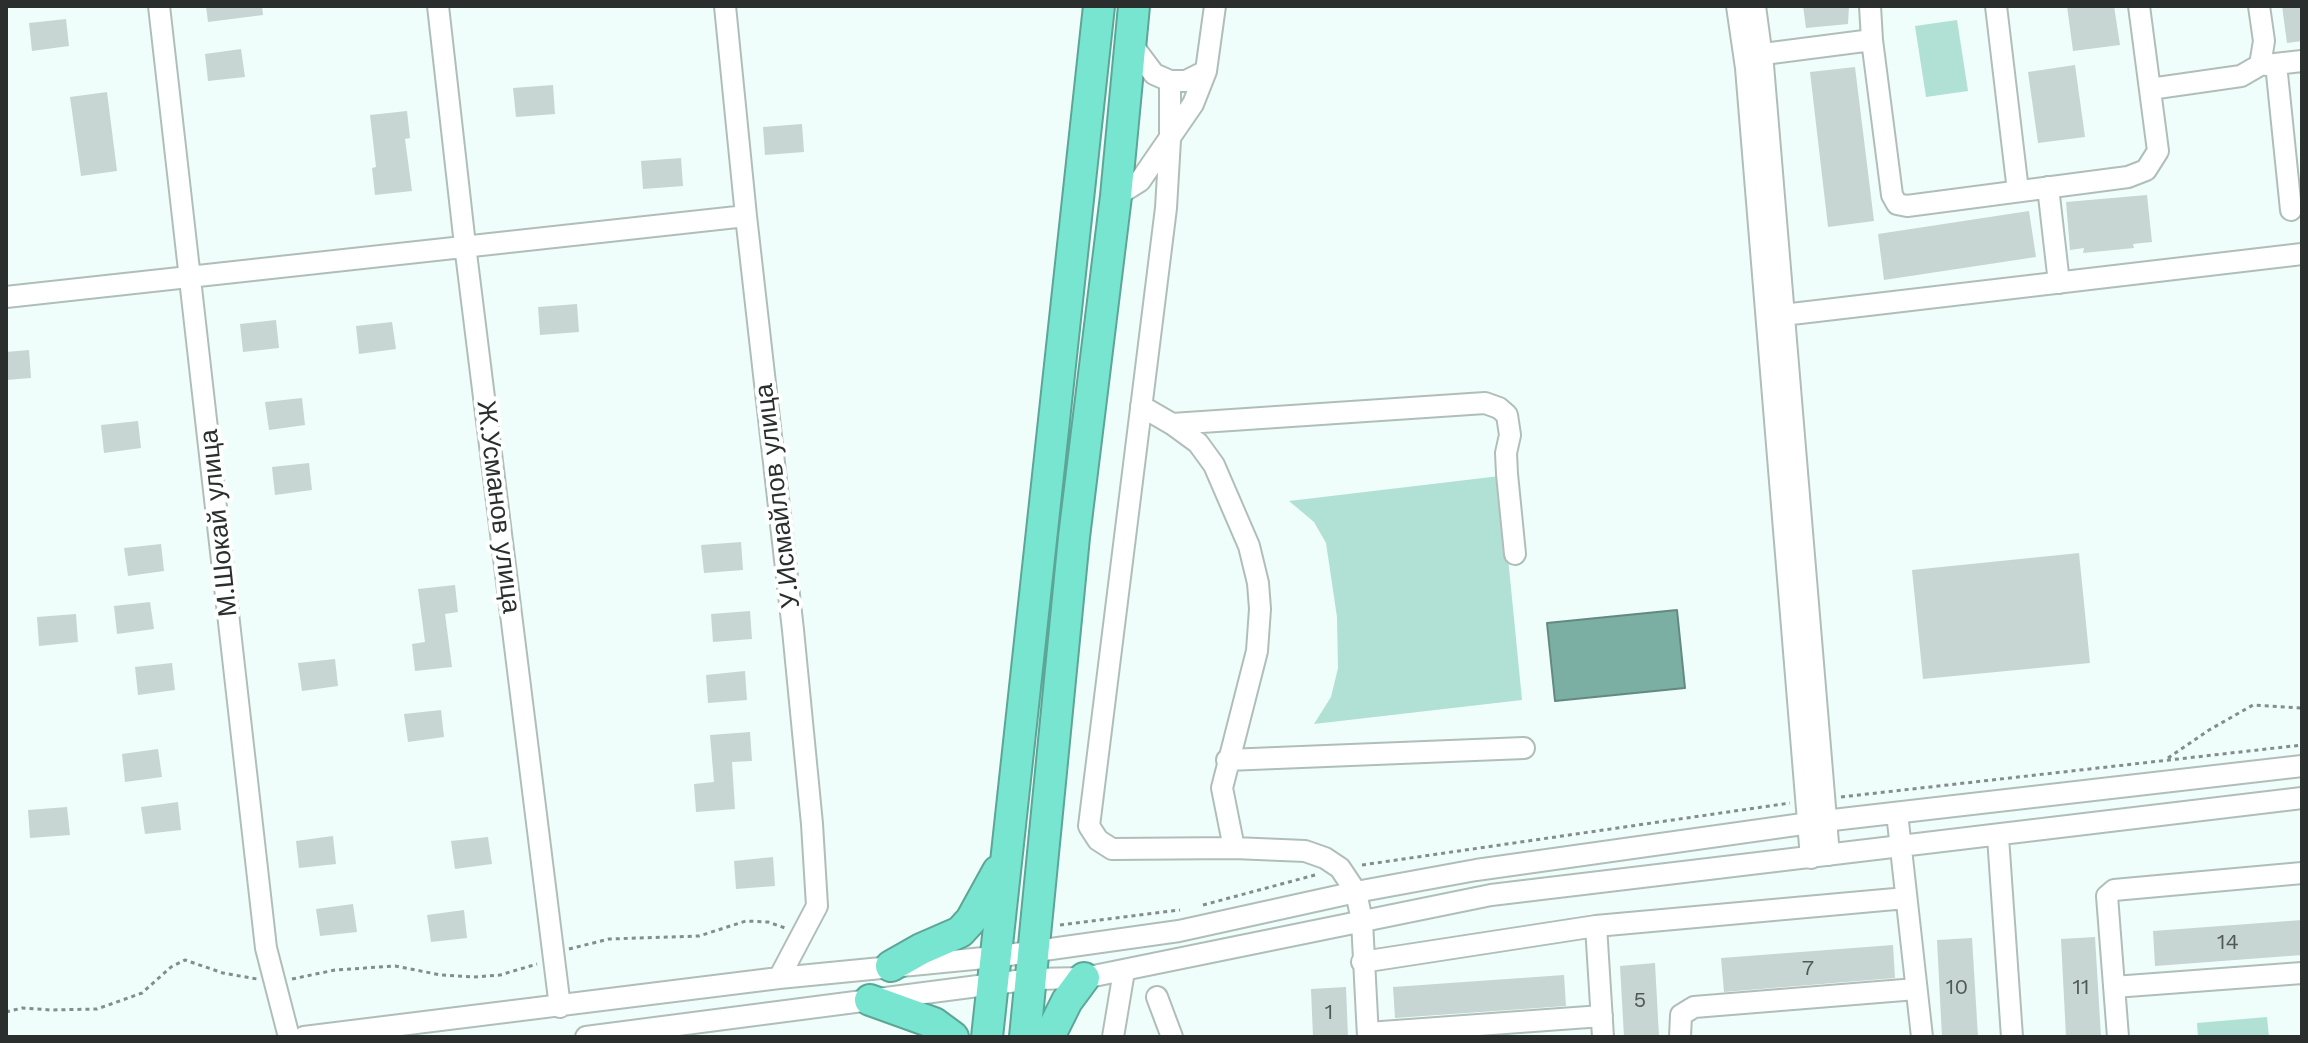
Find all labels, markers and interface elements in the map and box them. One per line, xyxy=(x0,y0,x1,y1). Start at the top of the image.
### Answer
street label: У.Исмайлов улица xyxy=(749,382,807,610)
street label: Ж.Усманов улица xyxy=(469,399,527,615)
street label: М.Шокай улица xyxy=(194,428,244,618)
house number: 14 xyxy=(2217,930,2239,956)
house number: 7 xyxy=(1802,956,1814,982)
house number: 10 xyxy=(1946,975,1968,1001)
house number: 11 xyxy=(2072,975,2090,1001)
house number: 5 xyxy=(1634,988,1646,1014)
house number: 1 xyxy=(1325,1000,1333,1026)

